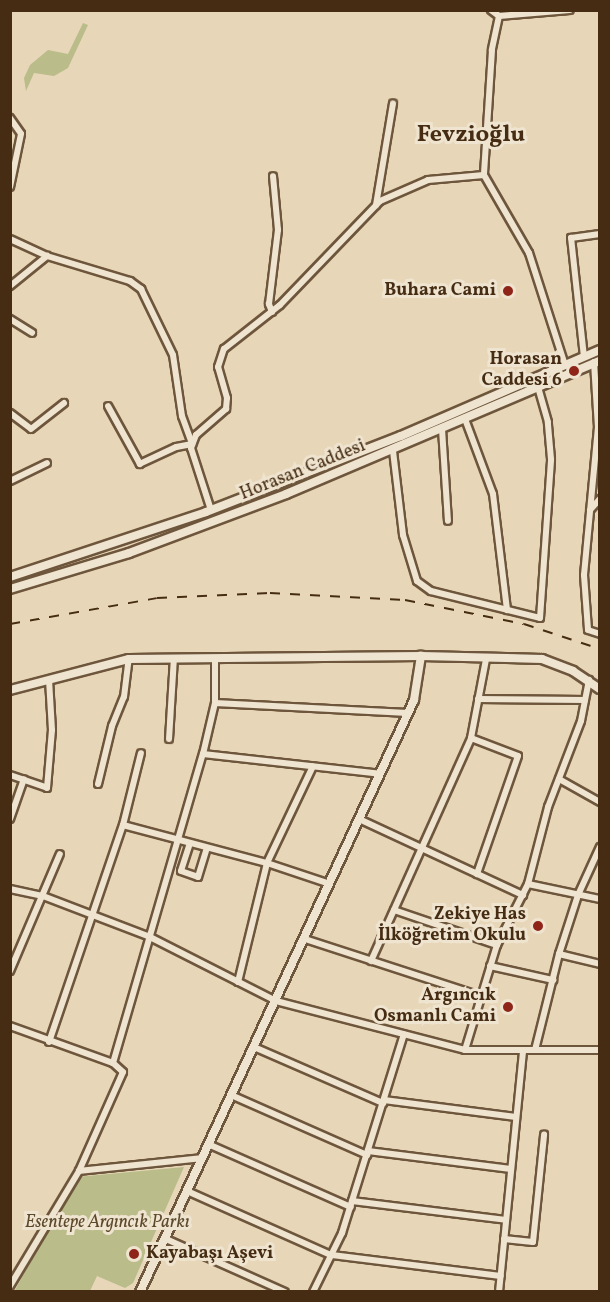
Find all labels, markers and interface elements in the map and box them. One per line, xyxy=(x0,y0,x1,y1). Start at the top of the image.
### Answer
district label: Fevzioğlu xyxy=(417,122,525,150)
place label: Buhara Cami xyxy=(384,280,496,302)
marker: Buhara Cami xyxy=(501,284,515,298)
place label: Horasan Caddesi 6 xyxy=(482,350,562,392)
marker: Horasan Caddesi 6 xyxy=(567,364,581,378)
street label: Horasan Caddesi xyxy=(237,436,369,506)
place label: Zekiye Has İlköğretim Okulu xyxy=(378,905,526,948)
marker: Zekiye Has İlköğretim Okulu xyxy=(531,919,545,933)
place label: Argıncık Osmanlı Cami xyxy=(374,986,496,1028)
marker: Argıncık Osmanlı Cami xyxy=(501,1000,515,1014)
park label: Esentepe Argıncık Parkı xyxy=(25,1212,189,1234)
place label: Kayabaşı Aşevi xyxy=(146,1243,273,1265)
marker: Kayabaşı Aşevi xyxy=(127,1247,141,1261)

